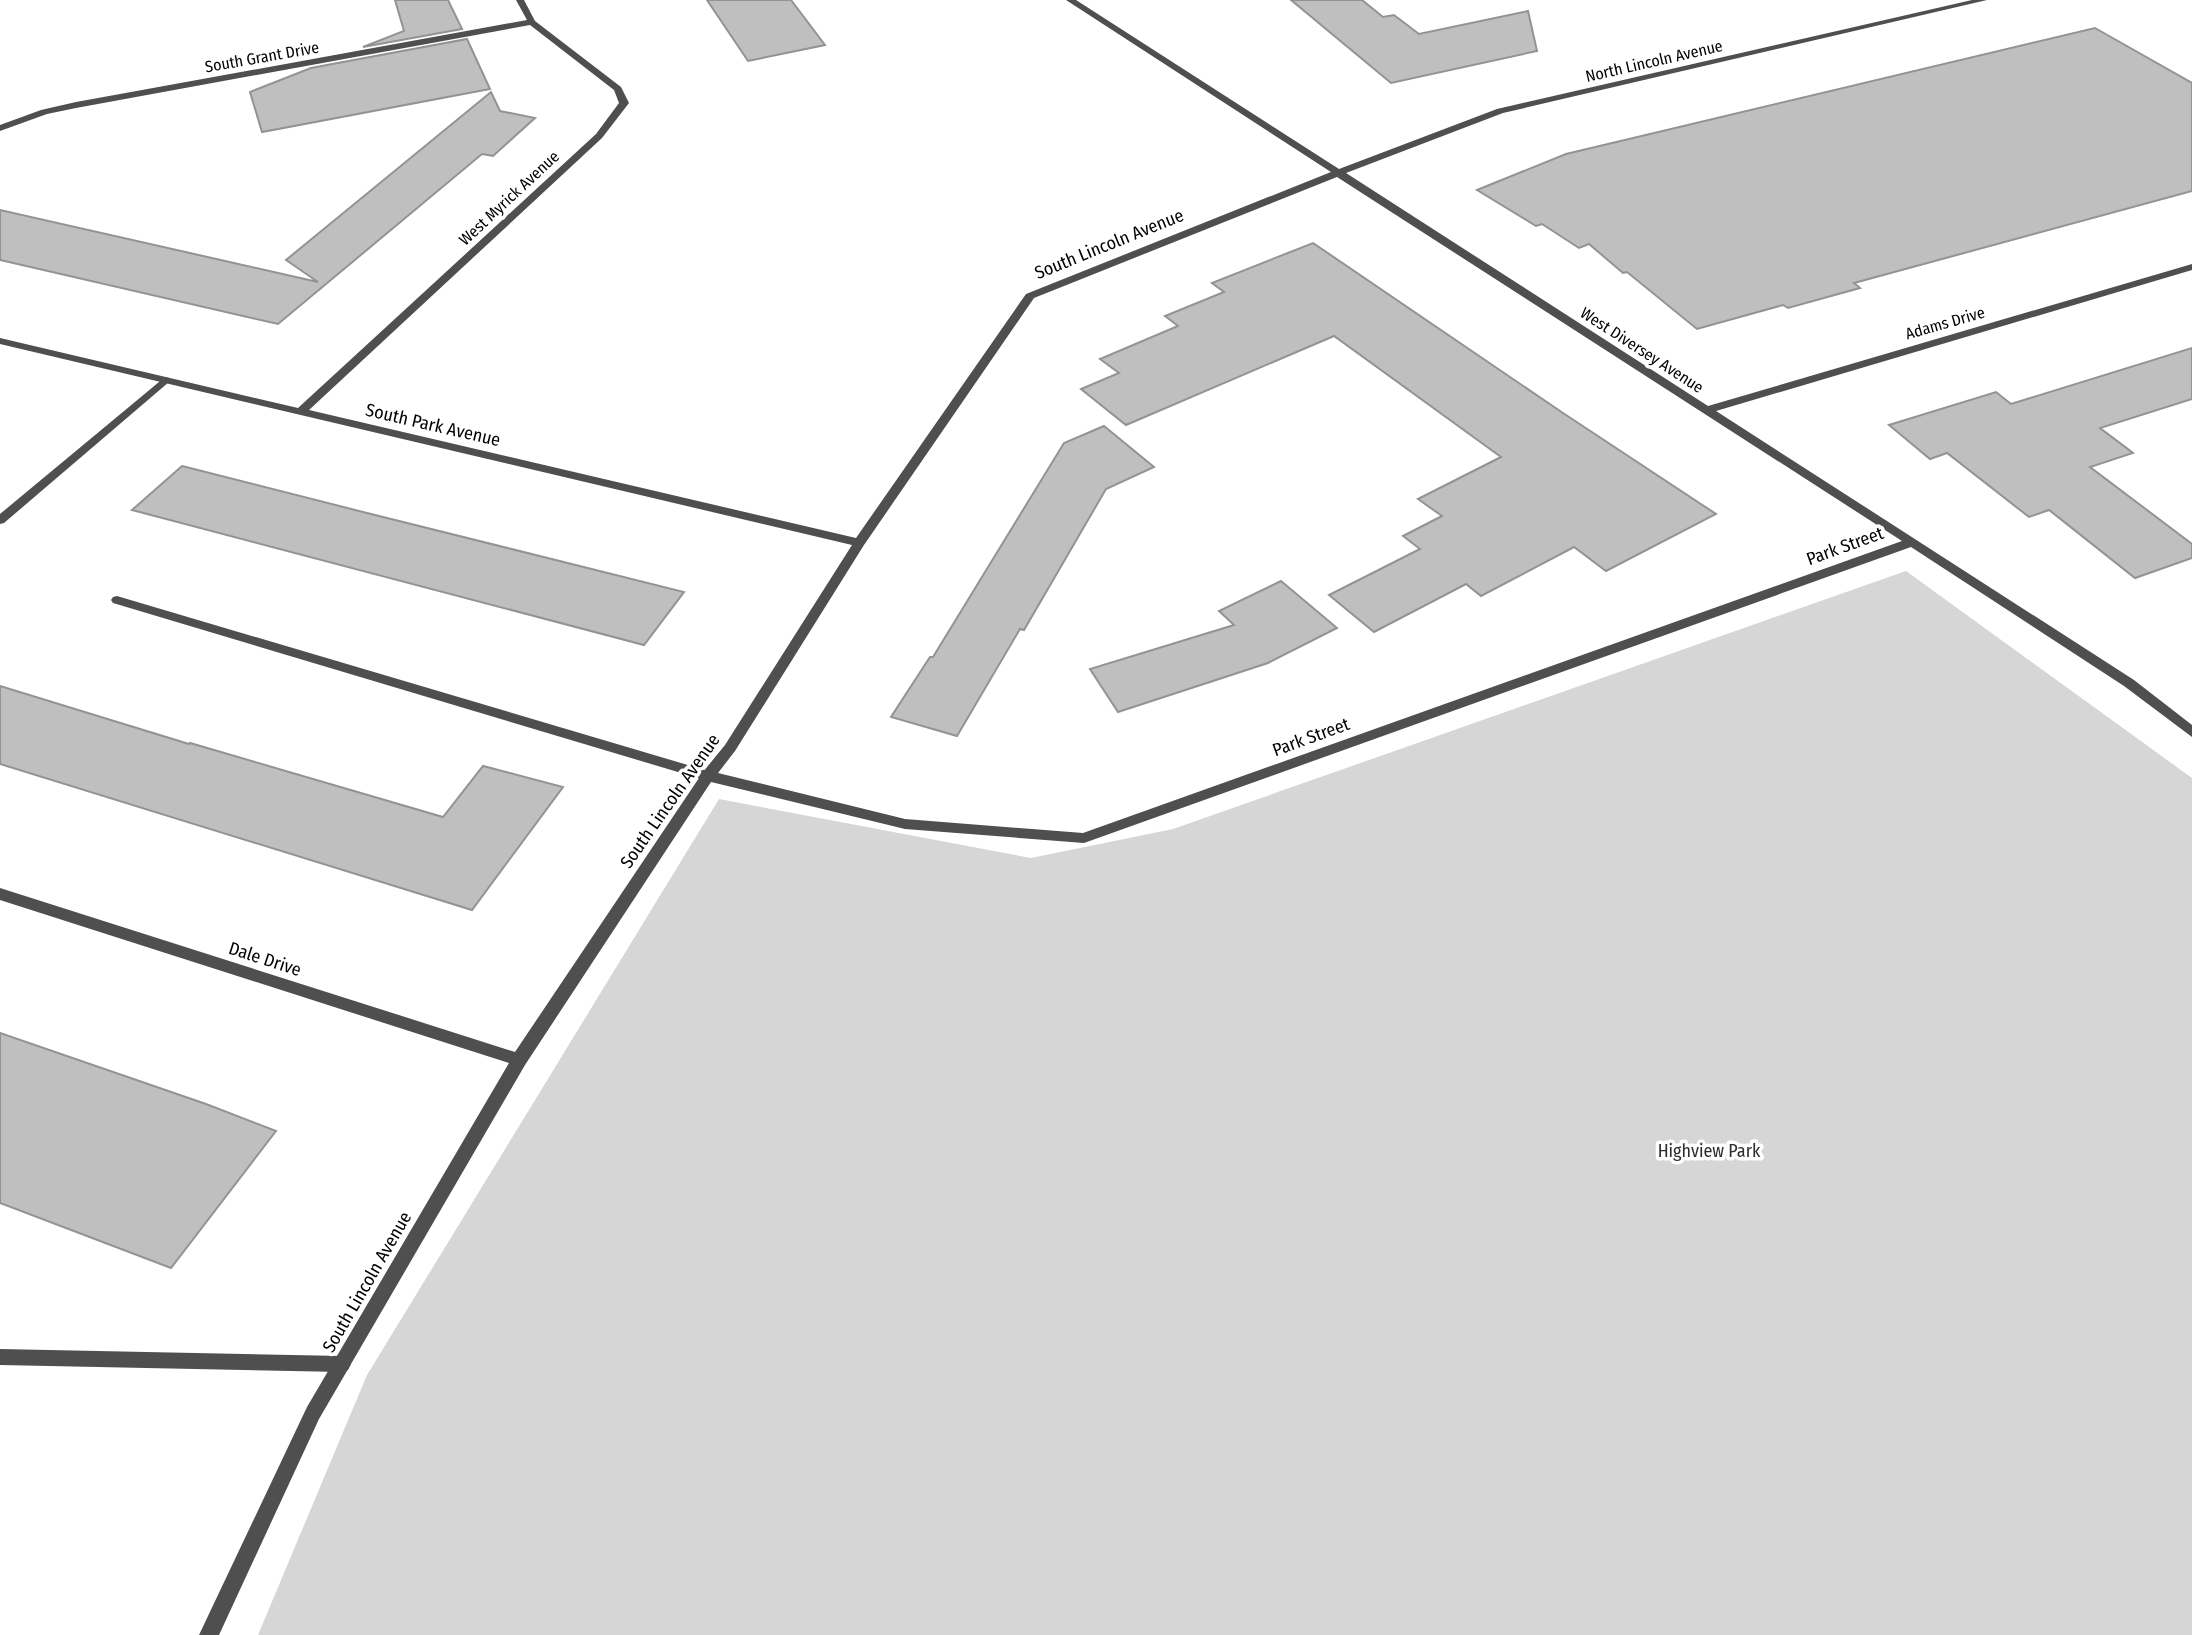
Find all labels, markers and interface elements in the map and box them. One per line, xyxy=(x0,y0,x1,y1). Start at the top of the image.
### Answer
street label: North Lincoln Avenue xyxy=(1584,36,1725,86)
street label: South Grant Drive xyxy=(203,38,321,76)
street label: West Myrick Avenue xyxy=(455,147,563,249)
street label: South Lincoln Avenue xyxy=(1031,204,1187,284)
street label: West Diversey Avenue xyxy=(1577,303,1707,397)
street label: Adams Drive xyxy=(1903,303,1987,343)
street label: South Park Avenue xyxy=(363,399,503,451)
street label: Park Street xyxy=(1803,522,1887,570)
street label: Park Street xyxy=(1269,713,1353,761)
street label: South Lincoln Avenue xyxy=(615,730,725,872)
street label: Dale Drive xyxy=(226,937,304,981)
park label: Highview Park xyxy=(1658,1140,1761,1162)
street label: South Lincoln Avenue xyxy=(318,1208,416,1356)

